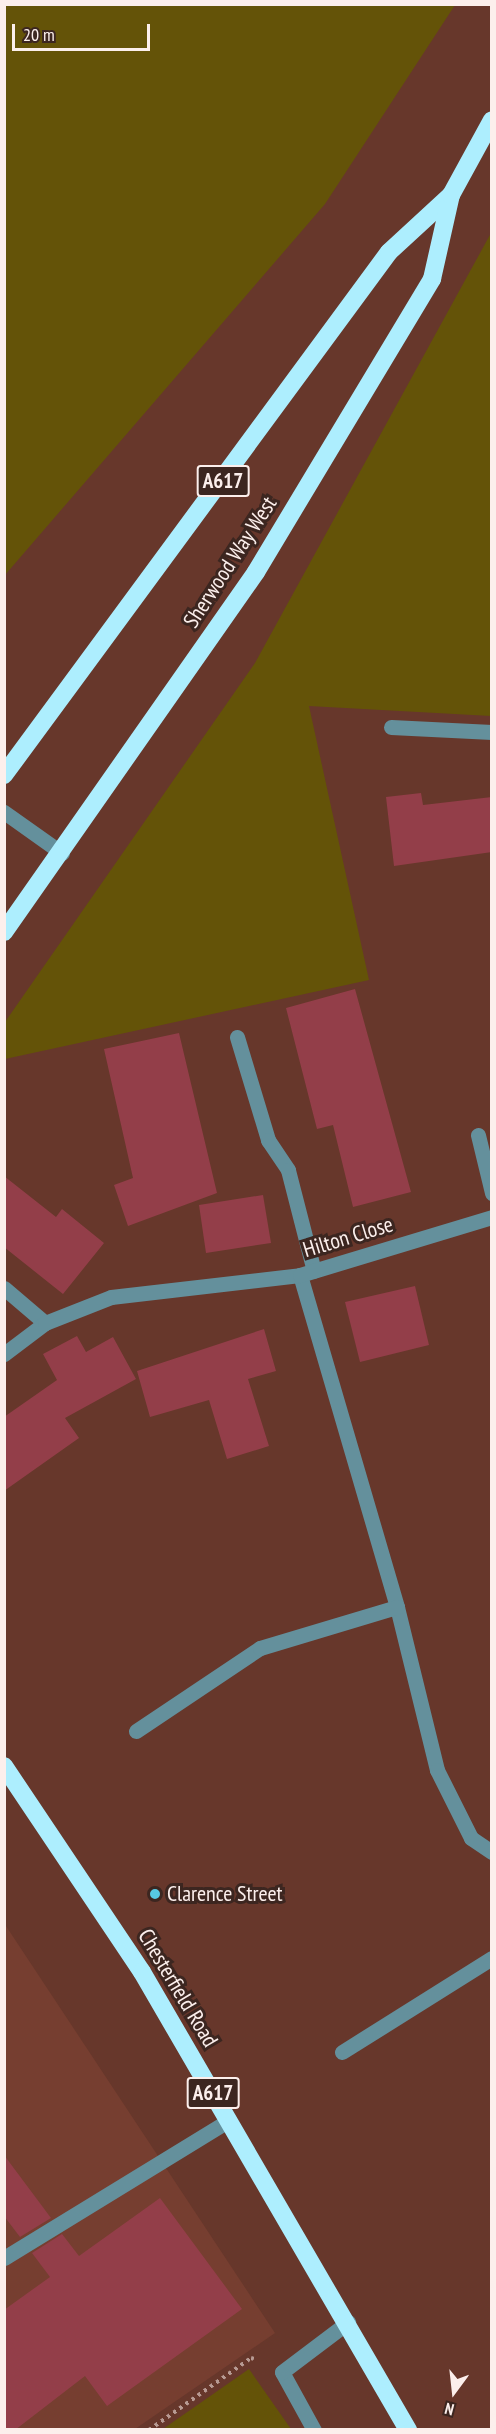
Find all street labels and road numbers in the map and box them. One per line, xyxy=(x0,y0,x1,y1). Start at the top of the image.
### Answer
road number: A617 xyxy=(196,463,250,499)
street label: Sherwood Way West xyxy=(177,491,283,633)
street label: Hilton Close xyxy=(300,1211,396,1263)
street label: Chesterfield Road xyxy=(132,1924,224,2052)
road number: A617 xyxy=(186,2075,240,2111)

